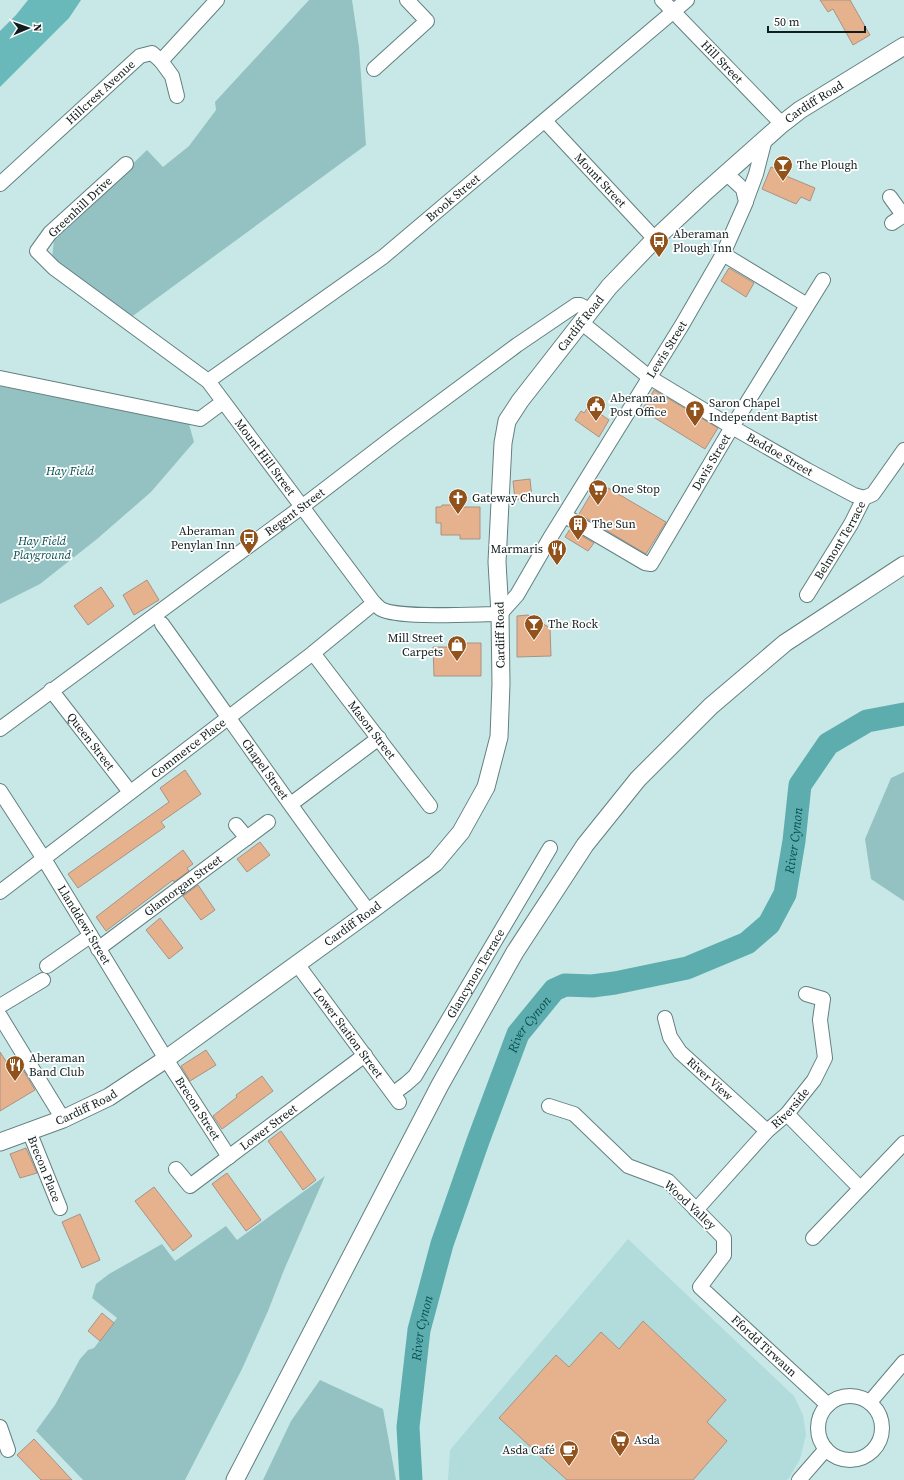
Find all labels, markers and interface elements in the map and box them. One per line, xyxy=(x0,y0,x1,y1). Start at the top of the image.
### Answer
north arrow xyxy=(8,8,48,48)
scale bar xyxy=(768,8,865,34)
text: 50 m xyxy=(774,14,800,30)
text: N xyxy=(30,23,45,32)
street label: Hill Street xyxy=(697,37,746,87)
street label: Hillcrest Avenue xyxy=(62,56,138,128)
street label: Cardiff Road xyxy=(781,77,847,127)
street label: Mount Street xyxy=(571,150,630,211)
bar icon: The Plough xyxy=(772,154,794,182)
place label: The Plough xyxy=(797,157,858,173)
street label: Brook Street xyxy=(423,170,483,225)
street label: Greenhill Drive xyxy=(44,173,116,241)
place label: Aberaman Plough Inn xyxy=(673,226,732,256)
bus stop icon: Aberaman Plough Inn xyxy=(648,230,670,258)
street label: Cardiff Road xyxy=(554,292,608,355)
street label: Lewis Street xyxy=(643,318,691,381)
place label: Aberaman Post Office xyxy=(610,390,667,420)
public building icon: Aberaman Post Office xyxy=(585,394,607,422)
place label: Saron Chapel Independent Baptist xyxy=(709,395,818,425)
church icon: Saron Chapel Independent Baptist xyxy=(684,399,706,427)
street label: Mount Hill Street xyxy=(231,416,299,499)
street label: Beddoe Street xyxy=(744,429,816,480)
street label: Davis Street xyxy=(688,431,734,494)
park label: Hay Field xyxy=(45,463,95,479)
supermarket icon: One Stop xyxy=(587,478,609,506)
place label: One Stop xyxy=(612,481,660,497)
street label: Regent Street xyxy=(261,484,328,540)
church icon: Gateway Church xyxy=(447,487,469,515)
place label: Gateway Church xyxy=(472,490,560,506)
street label: Belmont Terrace xyxy=(810,498,869,583)
building icon: The Sun xyxy=(567,513,589,541)
place label: The Sun xyxy=(592,516,636,532)
place label: Aberaman Penylan Inn xyxy=(171,523,235,553)
bus stop icon: Aberaman Penylan Inn xyxy=(238,527,260,555)
park label: Hay Field Playground xyxy=(12,533,72,563)
restaurant icon: Marmaris xyxy=(546,538,568,566)
place label: Marmaris xyxy=(491,541,543,557)
street label: Cardiff Road xyxy=(491,601,509,669)
bar icon: The Rock xyxy=(523,613,545,641)
place label: The Rock xyxy=(548,616,598,632)
place label: Mill Street Carpets xyxy=(388,630,443,660)
shop icon: Mill Street Carpets xyxy=(446,634,468,662)
street label: Mason Street xyxy=(344,698,399,763)
street label: Queen Street xyxy=(63,709,118,774)
street label: Commerce Place xyxy=(148,714,229,782)
street label: Chapel Street xyxy=(238,736,292,803)
water label: River Cynon xyxy=(780,806,807,876)
street label: Glamorgan Street xyxy=(141,851,225,920)
street label: Llanddewi Street xyxy=(54,882,114,967)
street label: Cardiff Road xyxy=(321,898,385,950)
street label: Glancynon Terrace xyxy=(443,926,508,1021)
street label: Lower Station Street xyxy=(310,985,387,1081)
water label: River Cynon xyxy=(503,992,555,1056)
place label: Aberaman Band Club xyxy=(29,1050,85,1080)
restaurant icon: Aberaman Band Club xyxy=(4,1054,26,1082)
street label: River View xyxy=(683,1054,737,1105)
street label: Brecon Street xyxy=(171,1074,224,1143)
street label: Riverside xyxy=(768,1084,813,1132)
street label: Cardiff Road xyxy=(53,1086,121,1129)
street label: Lower Street xyxy=(237,1101,300,1154)
street label: Brecon Place xyxy=(24,1134,65,1204)
street label: Wood Valley xyxy=(661,1177,720,1234)
water label: River Cynon xyxy=(407,1293,437,1363)
street label: Ffordd Tirwaun xyxy=(728,1312,800,1380)
supermarket icon: Asda xyxy=(609,1429,631,1457)
place label: Asda xyxy=(634,1432,661,1448)
cafe icon: Asda Café xyxy=(558,1439,580,1467)
place label: Asda Café xyxy=(502,1442,555,1458)

